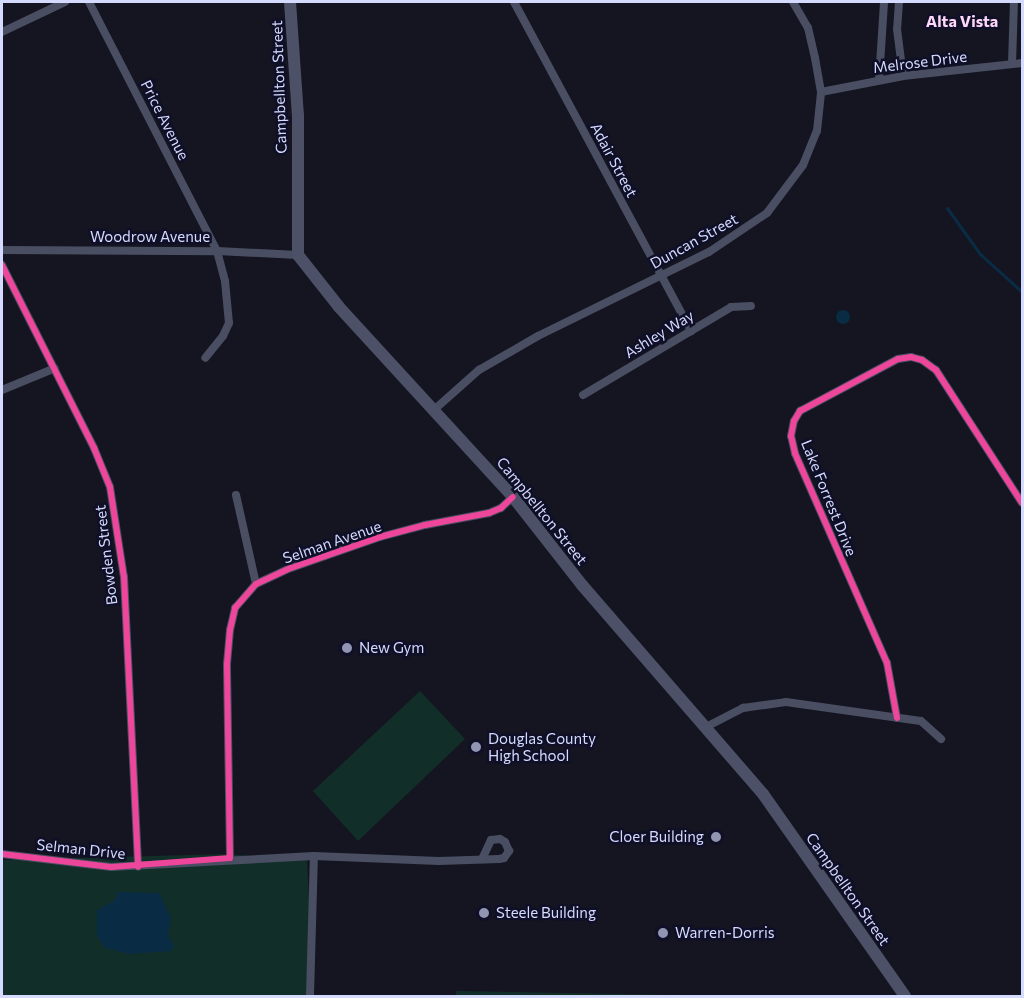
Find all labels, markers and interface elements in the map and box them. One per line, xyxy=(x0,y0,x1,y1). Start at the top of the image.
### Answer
district label: Alta Vista xyxy=(926,11,998,31)
street label: Campbellton Street xyxy=(268,20,290,154)
street label: Melrose Drive xyxy=(872,47,968,77)
street label: Price Avenue xyxy=(137,77,193,163)
street label: Adair Street xyxy=(587,120,641,200)
street label: Duncan Street xyxy=(647,210,741,272)
street label: Woodrow Avenue xyxy=(90,228,210,246)
street label: Ashley Way xyxy=(621,306,697,362)
street label: Lake Forrest Drive xyxy=(797,437,861,559)
street label: Campbellton Street xyxy=(493,454,591,568)
street label: Bowden Street xyxy=(91,504,121,606)
street label: Selman Avenue xyxy=(280,517,384,567)
place label: New Gym xyxy=(359,639,424,657)
marker: New Gym xyxy=(340,641,354,655)
place label: Douglas County High School xyxy=(488,729,596,764)
marker: Douglas County High School xyxy=(469,740,483,754)
place label: Cloer Building xyxy=(609,828,704,846)
street label: Campbellton Street xyxy=(802,829,894,949)
marker: Cloer Building xyxy=(709,830,723,844)
street label: Selman Drive xyxy=(36,835,126,863)
place label: Steele Building xyxy=(496,904,596,922)
marker: Steele Building xyxy=(477,906,491,920)
place label: Warren-Dorris xyxy=(675,924,775,942)
marker: Warren-Dorris xyxy=(656,926,670,940)

